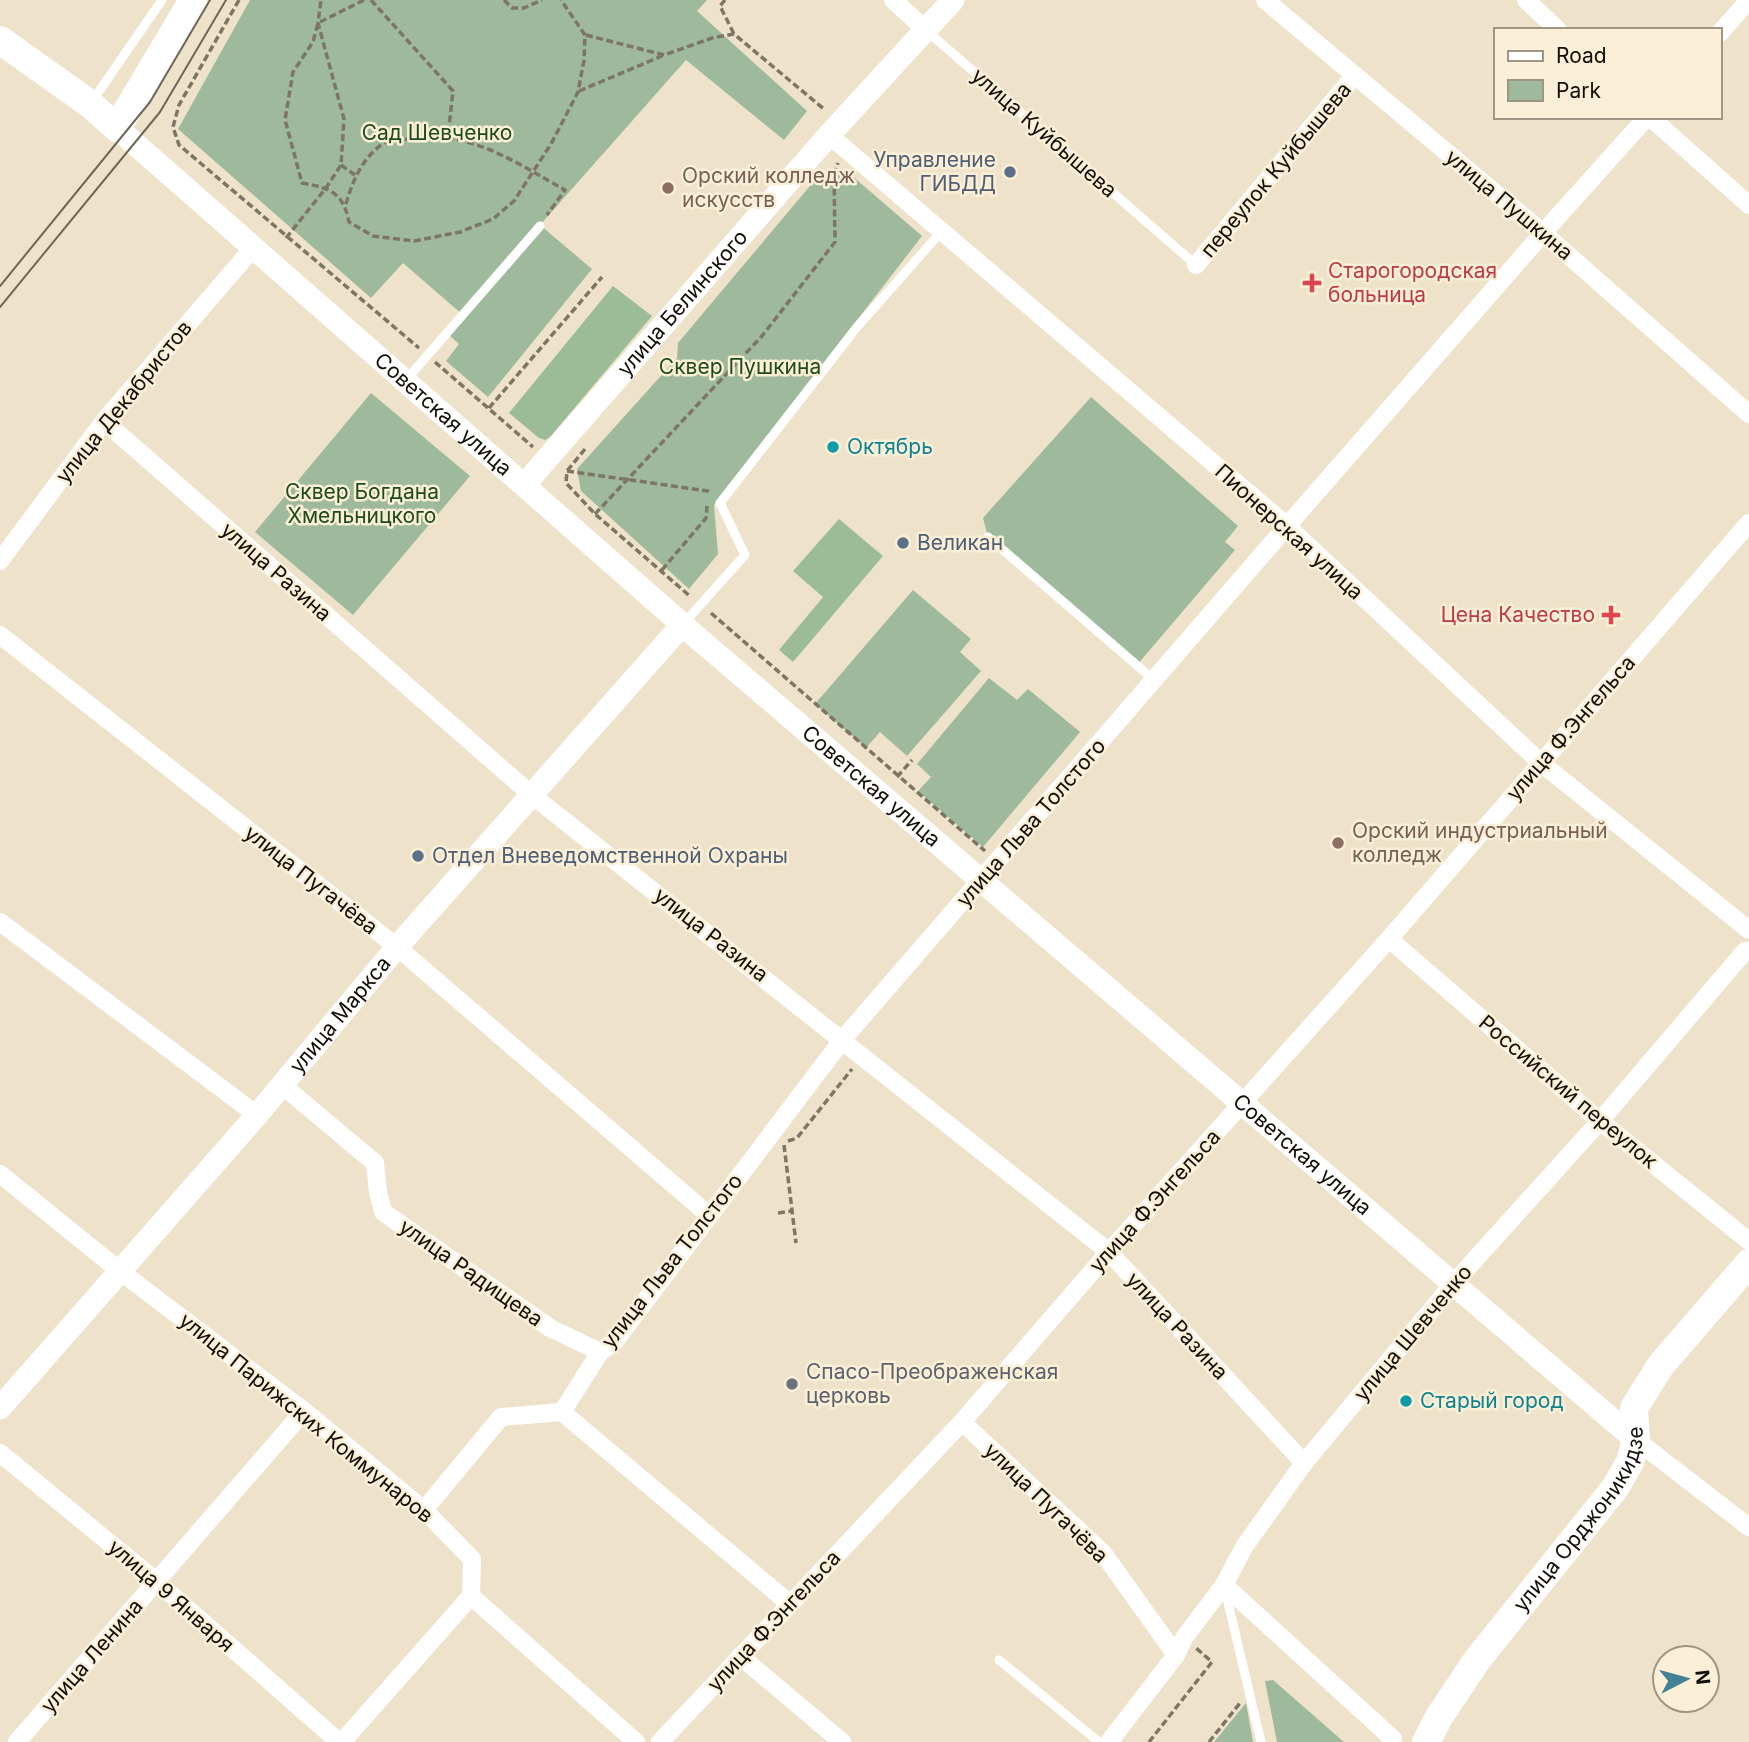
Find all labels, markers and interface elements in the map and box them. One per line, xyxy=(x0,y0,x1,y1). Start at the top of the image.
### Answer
legend xyxy=(1494,28,1721,119)
text: Road xyxy=(1556,43,1607,68)
street label: улица Куйбышева xyxy=(967,63,1122,202)
street label: переулок Куйбышева xyxy=(1195,77,1356,262)
text: Park xyxy=(1556,78,1601,103)
park label: Сад Шевченко xyxy=(362,120,512,145)
street label: улица Пушкина xyxy=(1441,144,1578,265)
place label: Управление ГИБДД xyxy=(873,147,996,196)
place label: Орский колледж искусств xyxy=(682,163,855,212)
marker: Управление ГИБДД xyxy=(1002,164,1018,180)
marker: Орский колледж искусств xyxy=(660,180,676,196)
street label: улица Белинского xyxy=(612,225,753,381)
place label: Старогородская больница xyxy=(1328,258,1497,307)
marker: Старогородская больница xyxy=(1302,273,1322,293)
street label: улица Декабристов xyxy=(50,315,197,488)
street label: Советская улица xyxy=(370,347,517,481)
park label: Сквер Пушкина xyxy=(659,354,821,379)
place label: Октябрь xyxy=(847,434,933,459)
marker: Октябрь xyxy=(825,439,841,455)
street label: Пионерская улица xyxy=(1210,459,1368,605)
park label: Сквер Богдана Хмельницкого xyxy=(285,479,439,528)
street label: улица Разина xyxy=(216,517,337,626)
place label: Великан xyxy=(917,530,1003,555)
marker: Великан xyxy=(895,535,911,551)
place label: Цена Качество xyxy=(1441,602,1595,627)
marker: Цена Качество xyxy=(1601,605,1621,625)
street label: улица Ф.Энгельса xyxy=(1501,650,1640,805)
street label: Советская улица xyxy=(797,720,946,852)
street label: улица Льва Толстого xyxy=(951,733,1110,912)
place label: Орский индустриальный колледж xyxy=(1352,818,1608,867)
street label: улица Пугачёва xyxy=(240,820,383,939)
marker: Орский индустриальный колледж xyxy=(1330,835,1346,851)
place label: Отдел Вневедомственной Охраны xyxy=(432,843,788,868)
marker: Отдел Вневедомственной Охраны xyxy=(410,848,426,864)
street label: улица Разина xyxy=(649,882,773,987)
street label: улица Маркса xyxy=(284,951,396,1078)
street label: Российский переулок xyxy=(1474,1010,1663,1174)
street label: Советская улица xyxy=(1228,1088,1377,1220)
street label: улица Ф.Энгельса xyxy=(1084,1124,1225,1277)
street label: улица Льва Толстого xyxy=(596,1168,748,1353)
street label: улица Радищева xyxy=(395,1214,548,1331)
street label: улица Шевченко xyxy=(1348,1259,1477,1406)
street label: улица Разина xyxy=(1121,1267,1233,1385)
street label: улица Парижских Коммунаров xyxy=(174,1307,438,1528)
place label: Спасо-Преображенская церковь xyxy=(806,1359,1058,1408)
marker: Спасо-Преображенская церковь xyxy=(784,1376,800,1392)
place label: Старый город xyxy=(1420,1388,1564,1413)
marker: Старый город xyxy=(1398,1393,1414,1409)
street label: улица Орджоникидзе xyxy=(1508,1426,1648,1616)
street label: улица Пугачёва xyxy=(979,1437,1113,1568)
street label: улица 9 Января xyxy=(103,1534,239,1657)
street label: улица Ф.Энгельса xyxy=(702,1545,845,1696)
street label: улица Ленина xyxy=(35,1594,148,1718)
north arrow xyxy=(1651,1644,1721,1714)
text: N xyxy=(1690,1669,1715,1686)

